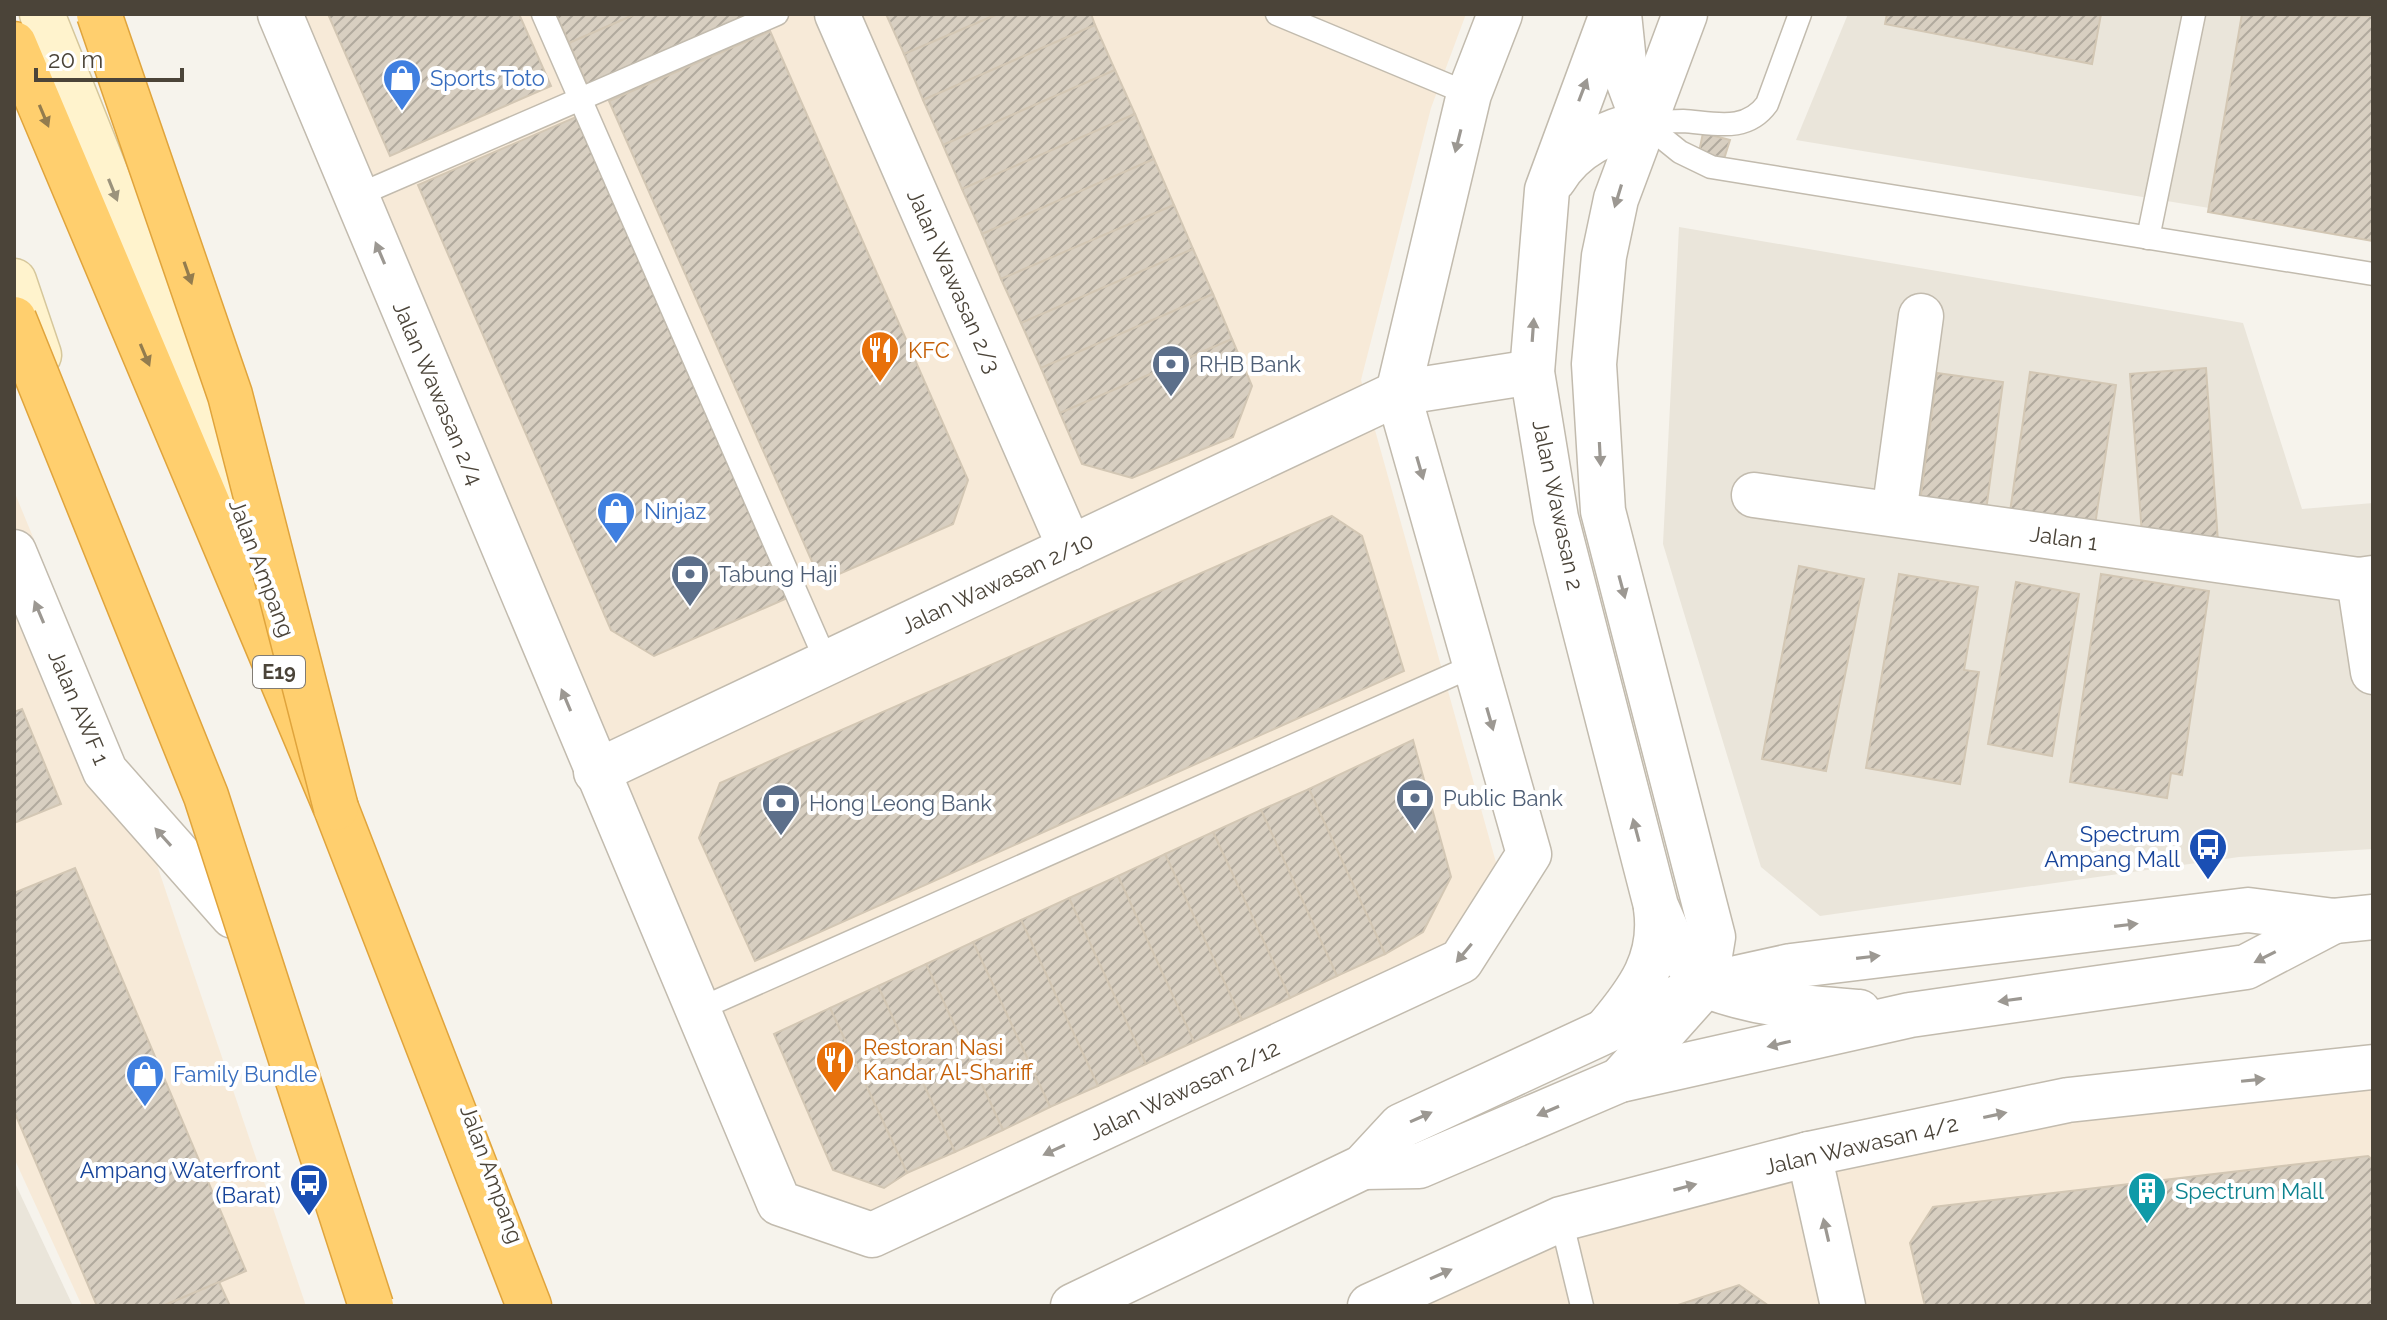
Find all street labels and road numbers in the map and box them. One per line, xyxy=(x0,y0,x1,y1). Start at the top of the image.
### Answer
street label: Jalan Wawasan 2/3 xyxy=(902,185,1006,377)
street label: Jalan Wawasan 2/4 xyxy=(388,297,488,489)
street label: Jalan Wawasan 2 xyxy=(1527,417,1589,593)
street label: Jalan Ampang xyxy=(224,496,300,640)
street label: Jalan 1 xyxy=(2028,520,2100,556)
street label: Jalan Wawasan 2/10 xyxy=(897,527,1097,639)
street label: Jalan AWF 1 xyxy=(43,646,115,768)
road number: E19 xyxy=(253,656,305,688)
street label: Jalan Wawasan 2/12 xyxy=(1085,1034,1283,1146)
street label: Jalan Ampang xyxy=(455,1101,529,1247)
street label: Jalan Wawasan 4/2 xyxy=(1761,1110,1961,1180)

